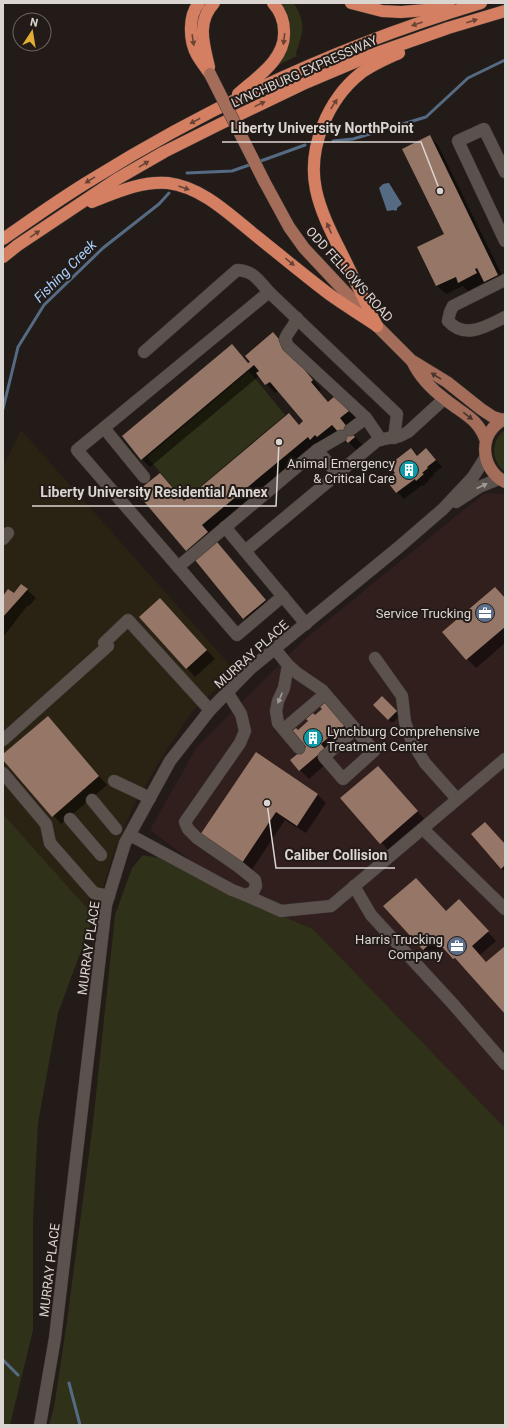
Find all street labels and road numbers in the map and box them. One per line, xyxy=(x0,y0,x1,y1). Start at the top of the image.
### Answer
street label: LYNCHBURG EXPRESSWAY xyxy=(229,32,380,111)
street label: ODD FELLOWS ROAD xyxy=(303,224,396,325)
street label: MURRAY PLACE xyxy=(211,617,291,691)
street label: MURRAY PLACE xyxy=(75,900,102,996)
street label: MURRAY PLACE xyxy=(36,1222,63,1318)

